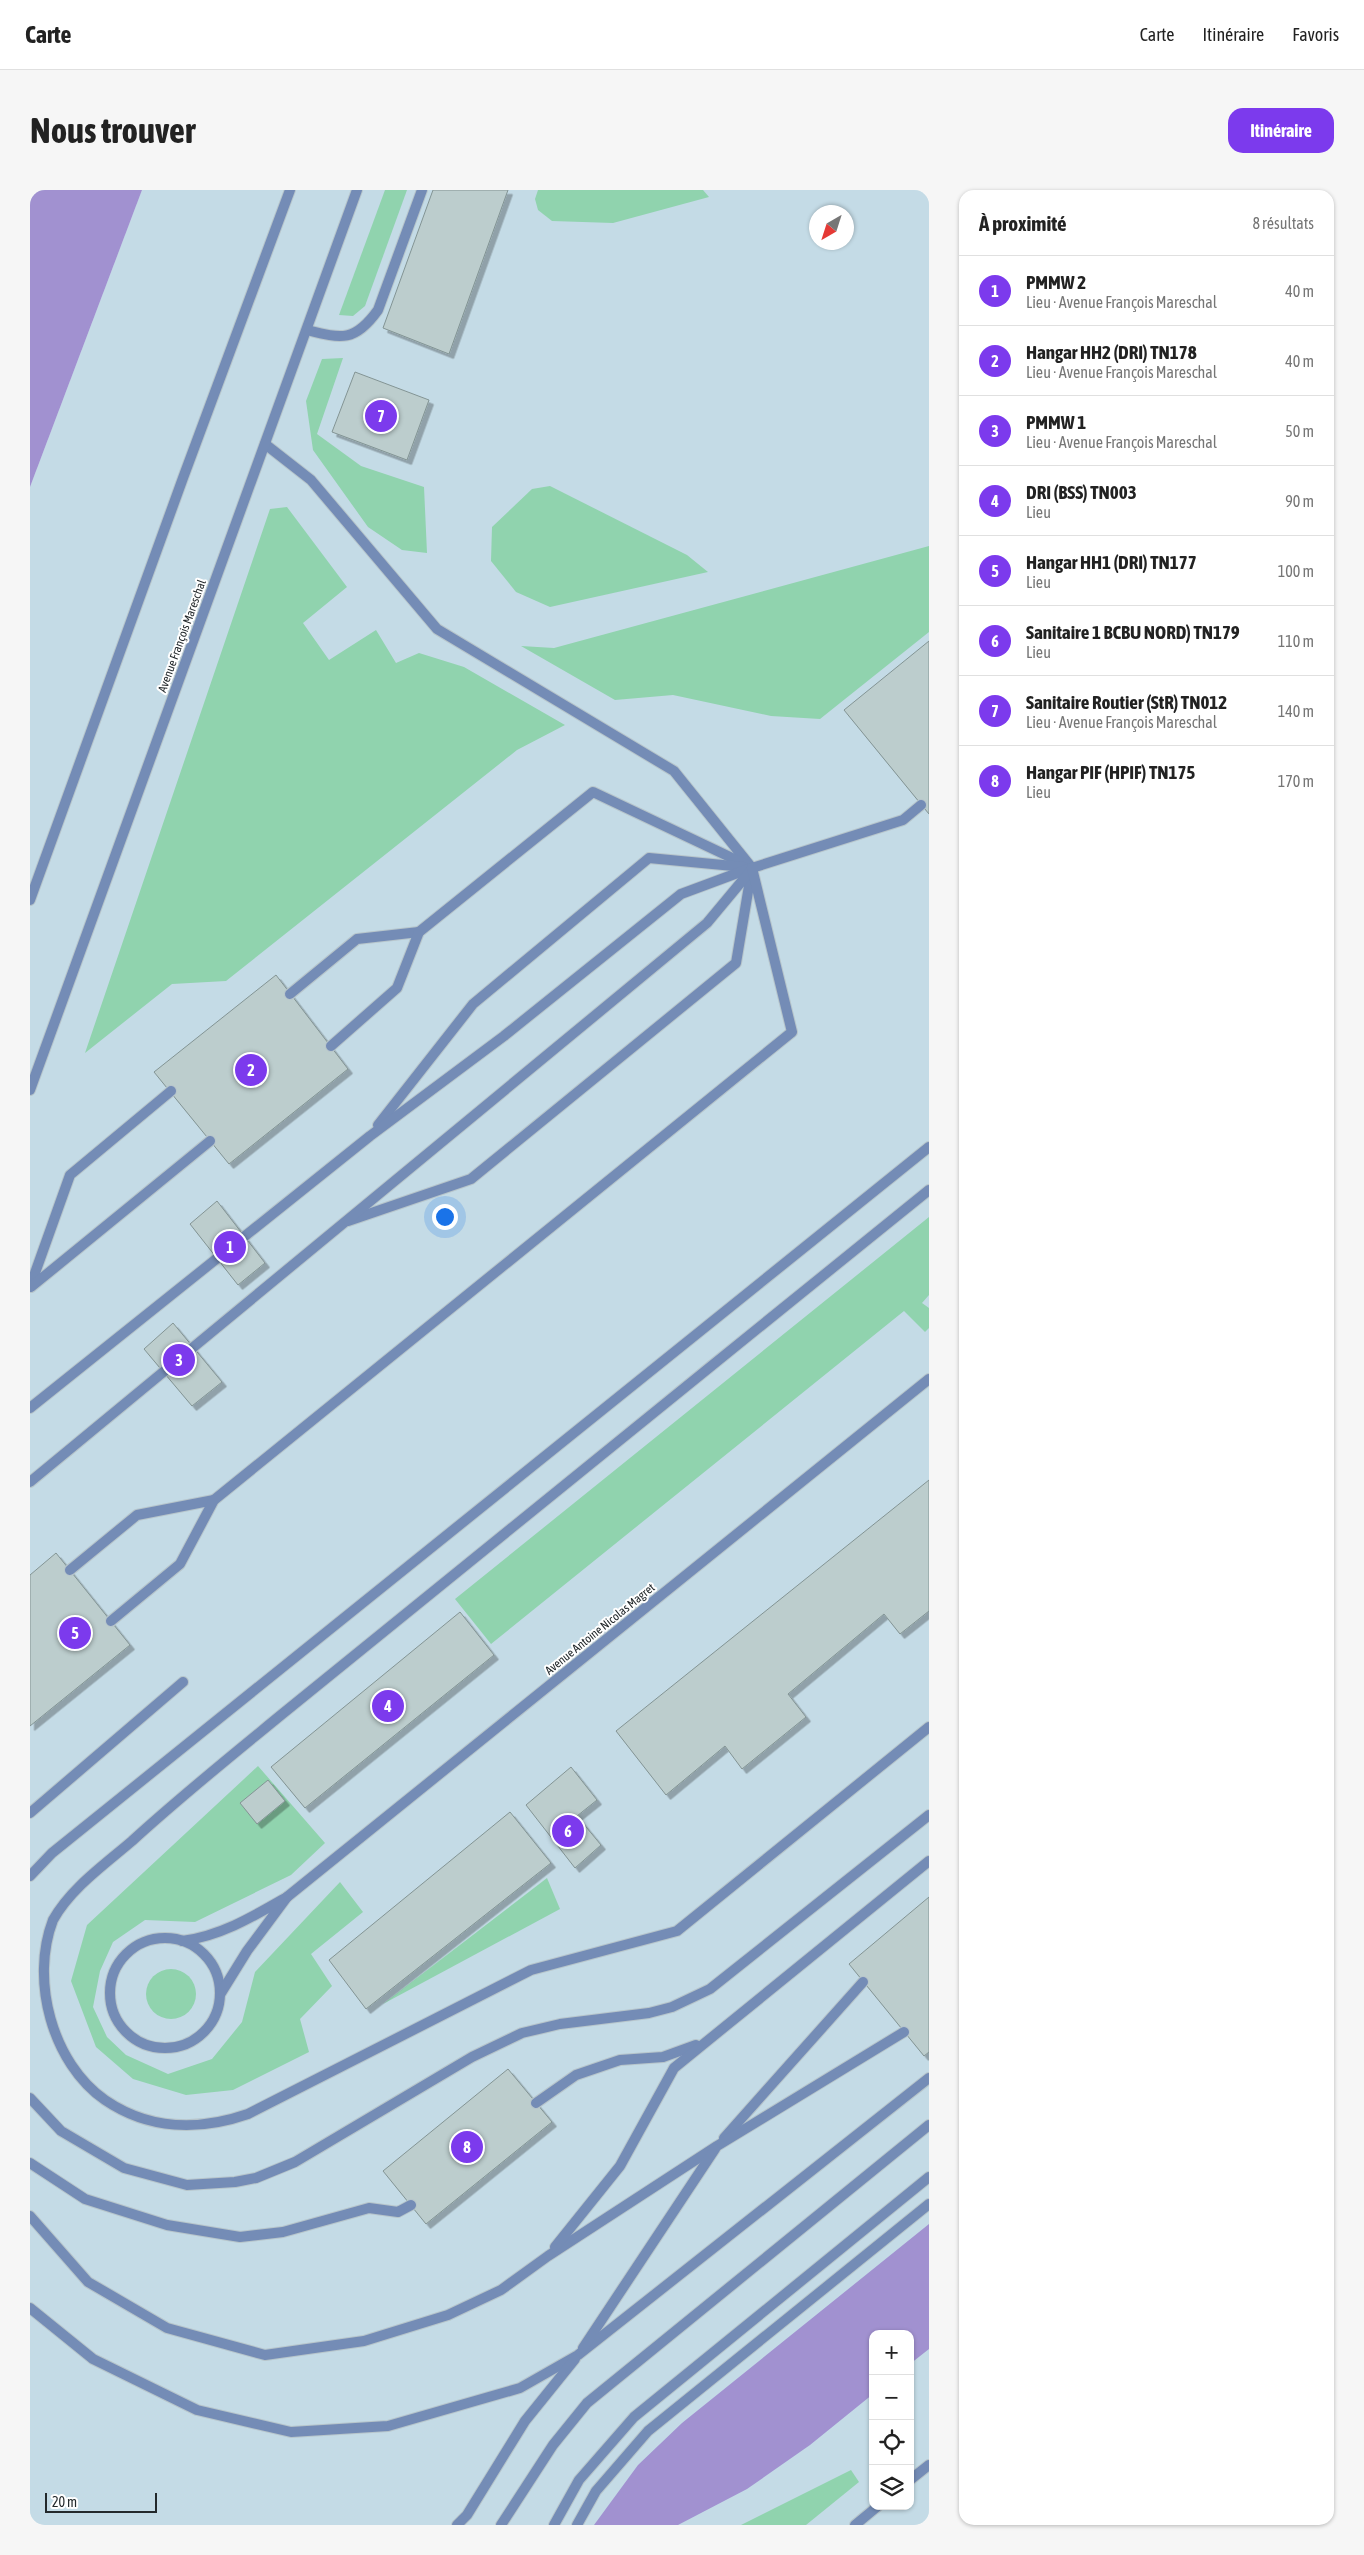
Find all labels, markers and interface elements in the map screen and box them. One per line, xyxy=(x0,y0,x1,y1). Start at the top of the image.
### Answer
text: Carte xyxy=(25,21,71,48)
text: Carte xyxy=(1140,24,1174,45)
text: Itinéraire xyxy=(1202,24,1264,45)
text: Favoris xyxy=(1292,24,1339,45)
button: Itinéraire xyxy=(1228,108,1334,153)
text: Nous trouver xyxy=(30,110,195,150)
north arrow xyxy=(809,205,854,250)
text: À proximité xyxy=(979,211,1067,235)
text: 8 résultats xyxy=(1252,214,1314,232)
text: PMMW 2 xyxy=(1026,271,1086,293)
text: 1 xyxy=(991,282,999,300)
text: 40 m xyxy=(1285,282,1314,300)
text: Lieu · Avenue François Mareschal xyxy=(1026,293,1217,311)
text: Hangar HH2 (DRI) TN178 xyxy=(1026,341,1197,363)
text: 2 xyxy=(991,352,999,370)
text: 40 m xyxy=(1285,352,1314,370)
text: Lieu · Avenue François Mareschal xyxy=(1026,363,1217,381)
pin: 7 xyxy=(365,397,397,435)
text: PMMW 1 xyxy=(1026,411,1086,433)
text: 3 xyxy=(991,422,999,440)
text: 50 m xyxy=(1285,422,1314,440)
text: Lieu · Avenue François Mareschal xyxy=(1026,433,1217,451)
text: DRI (BSS) TN003 xyxy=(1026,481,1137,503)
text: 4 xyxy=(991,492,999,510)
text: 90 m xyxy=(1285,492,1314,510)
text: Lieu xyxy=(1026,503,1051,521)
text: Hangar HH1 (DRI) TN177 xyxy=(1026,551,1197,573)
text: 5 xyxy=(991,562,999,580)
text: 100 m xyxy=(1278,562,1314,580)
text: Lieu xyxy=(1026,573,1051,591)
street label: Avenue François Mareschal xyxy=(155,577,209,694)
text: Sanitaire 1 BCBU NORD) TN179 xyxy=(1026,621,1240,643)
text: 6 xyxy=(991,632,999,650)
text: 110 m xyxy=(1278,632,1314,650)
text: Lieu xyxy=(1026,643,1051,661)
text: Sanitaire Routier (StR) TN012 xyxy=(1026,691,1227,713)
text: 7 xyxy=(991,702,999,720)
text: 140 m xyxy=(1278,702,1314,720)
text: Lieu · Avenue François Mareschal xyxy=(1026,713,1217,731)
text: Hangar PIF (HPIF) TN175 xyxy=(1026,761,1195,783)
text: 8 xyxy=(991,772,999,790)
text: 170 m xyxy=(1278,772,1314,790)
text: Lieu xyxy=(1026,783,1051,801)
pin: 2 xyxy=(235,1051,267,1089)
your location xyxy=(432,1204,458,1230)
pin: 1 xyxy=(214,1228,246,1266)
pin: 3 xyxy=(163,1341,195,1379)
street label: Avenue Antoine Nicolas Magret xyxy=(542,1580,658,1678)
pin: 5 xyxy=(59,1614,91,1652)
pin: 4 xyxy=(372,1687,404,1725)
pin: 6 xyxy=(552,1812,584,1850)
pin: 8 xyxy=(451,2128,483,2166)
map controls xyxy=(869,2330,914,2510)
button: + xyxy=(869,2330,914,2375)
button: − xyxy=(869,2375,914,2420)
button: locate xyxy=(869,2420,914,2465)
button: layers xyxy=(869,2465,914,2510)
scale bar xyxy=(45,2490,158,2513)
text: 20 m xyxy=(52,2494,77,2510)

